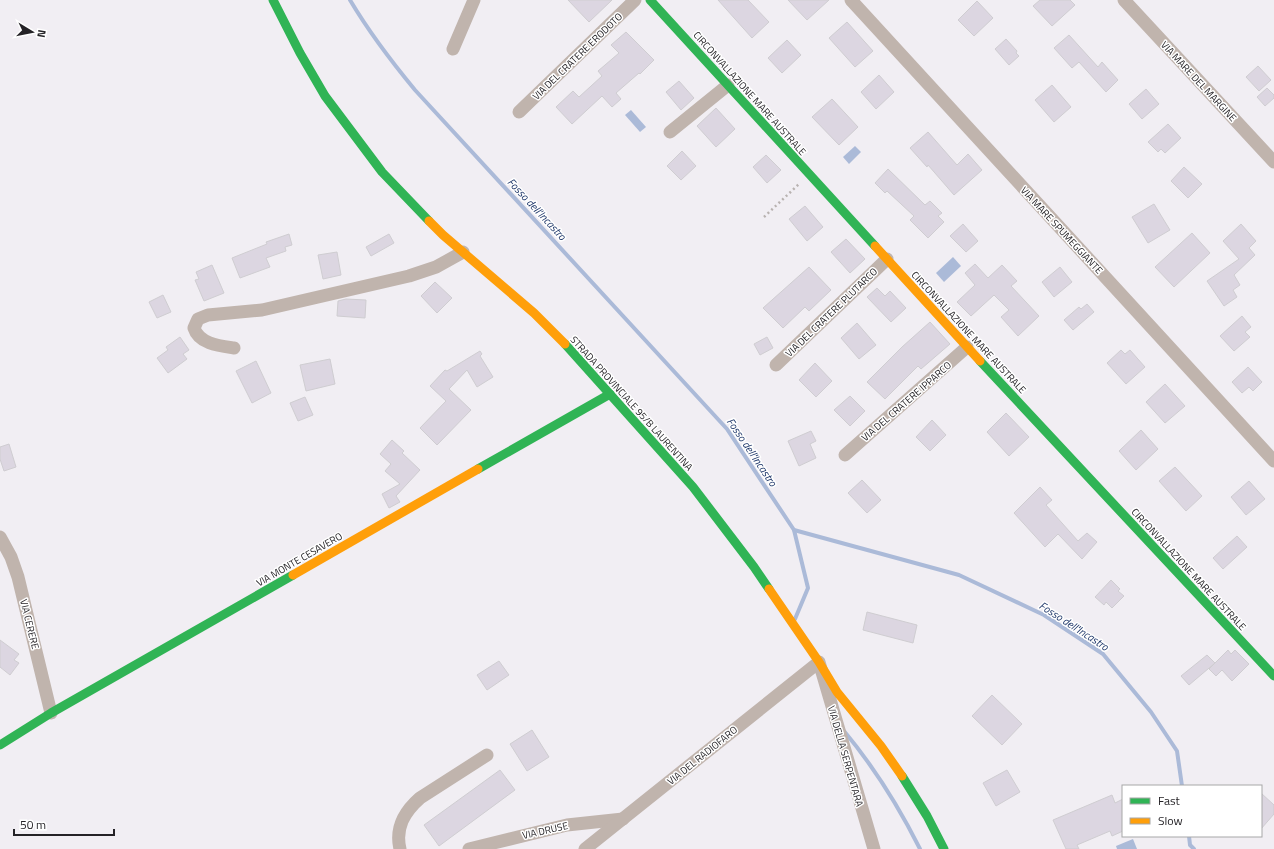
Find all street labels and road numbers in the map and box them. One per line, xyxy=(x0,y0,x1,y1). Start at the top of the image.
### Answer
street label: VIA DEL CRATERE ERODOTO xyxy=(529,9,626,103)
street label: CIRCONVALLAZIONE MARE AUSTRALE xyxy=(690,28,810,159)
street label: VIA MARE DEL MARGINE xyxy=(1157,38,1240,125)
street label: VIA MARE SPUMEGGIANTE xyxy=(1017,183,1107,278)
street label: VIA DEL CRATERE PLUTARCO xyxy=(782,264,881,360)
street label: CIRCONVALLAZIONE MARE AUSTRALE xyxy=(908,268,1030,397)
street label: STRADA PROVINCIALE 95/B LAURENTINA xyxy=(567,333,696,474)
street label: VIA DEL CRATERE IPPARCO xyxy=(858,358,955,445)
street label: CIRCONVALLAZIONE MARE AUSTRALE xyxy=(1128,505,1250,634)
street label: VIA MONTE CESAVERO xyxy=(253,528,345,590)
street label: VIA CERERE xyxy=(16,598,43,651)
street label: VIA DELLA SERPENTARA xyxy=(824,704,867,808)
street label: VIA DEL RADIOFARO xyxy=(664,722,741,788)
street label: VIA DRUSE xyxy=(521,818,570,843)

